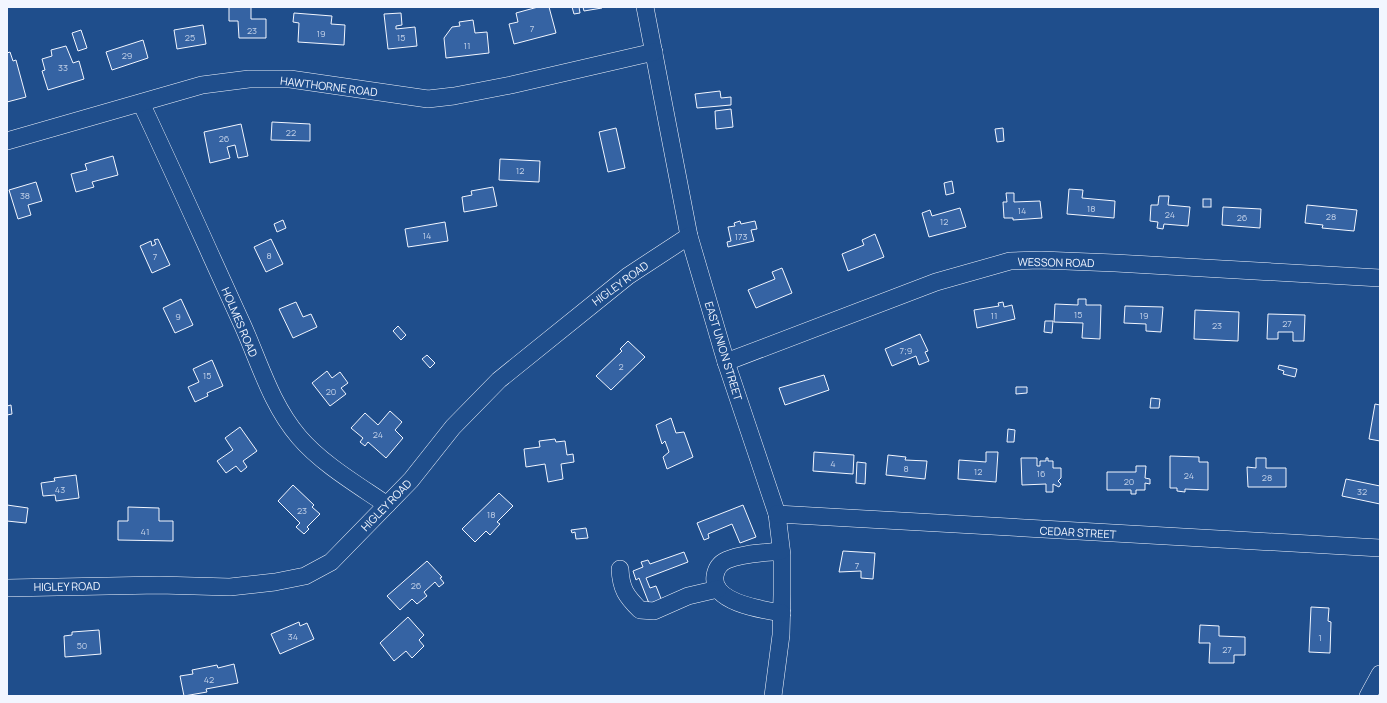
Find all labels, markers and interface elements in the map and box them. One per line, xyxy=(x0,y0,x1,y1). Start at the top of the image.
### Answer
house number: 7 xyxy=(530,22,535,35)
house number: 23 xyxy=(247,24,257,37)
house number: 19 xyxy=(316,27,326,40)
house number: 25 xyxy=(185,31,195,44)
house number: 15 xyxy=(397,31,405,44)
house number: 11 xyxy=(463,39,471,52)
house number: 29 xyxy=(122,49,132,62)
house number: 33 xyxy=(58,61,68,74)
street label: HAWTHORNE ROAD xyxy=(279,73,379,99)
house number: 22 xyxy=(286,126,296,139)
house number: 26 xyxy=(219,132,230,145)
house number: 12 xyxy=(516,164,524,177)
house number: 38 xyxy=(20,189,30,202)
house number: 18 xyxy=(1087,202,1095,215)
house number: 14 xyxy=(1018,204,1026,217)
house number: 24 xyxy=(1165,208,1175,221)
house number: 28 xyxy=(1326,210,1336,223)
house number: 26 xyxy=(1237,211,1248,224)
house number: 12 xyxy=(940,215,948,228)
house number: 14 xyxy=(423,229,431,242)
house number: 173 xyxy=(734,230,748,243)
house number: 8 xyxy=(266,249,272,262)
house number: 7 xyxy=(153,250,158,263)
street label: WESSON ROAD xyxy=(1018,254,1094,270)
street label: HIGLEY ROAD xyxy=(589,257,651,309)
street label: HOLMES ROAD xyxy=(219,285,261,359)
street label: EAST UNION STREET xyxy=(702,299,746,403)
house number: 15 xyxy=(1074,308,1082,321)
house number: 11 xyxy=(990,309,998,322)
house number: 19 xyxy=(1139,309,1149,322)
house number: 9 xyxy=(175,310,181,323)
house number: 27 xyxy=(1282,317,1292,330)
house number: 23 xyxy=(1212,319,1222,332)
house number: 7;9 xyxy=(900,344,912,357)
house number: 2 xyxy=(618,360,624,373)
house number: 15 xyxy=(203,369,211,382)
house number: 20 xyxy=(326,385,336,398)
house number: 24 xyxy=(373,428,383,441)
house number: 4 xyxy=(830,457,836,470)
house number: 8 xyxy=(903,462,909,475)
house number: 12 xyxy=(974,465,982,478)
house number: 16 xyxy=(1036,467,1046,480)
house number: 24 xyxy=(1184,469,1194,482)
house number: 28 xyxy=(1262,471,1272,484)
house number: 20 xyxy=(1124,475,1134,488)
street label: HIGLEY ROAD xyxy=(357,476,415,534)
house number: 43 xyxy=(55,483,65,496)
house number: 32 xyxy=(1357,485,1367,498)
house number: 23 xyxy=(297,504,307,517)
house number: 18 xyxy=(487,508,495,521)
street label: CEDAR STREET xyxy=(1039,523,1117,542)
house number: 41 xyxy=(141,525,149,538)
house number: 7 xyxy=(855,559,860,572)
street label: HIGLEY ROAD xyxy=(34,578,100,594)
house number: 26 xyxy=(411,579,422,592)
house number: 34 xyxy=(288,630,298,643)
house number: 1 xyxy=(1318,631,1322,644)
house number: 50 xyxy=(77,639,87,652)
house number: 27 xyxy=(1222,643,1232,656)
house number: 42 xyxy=(204,673,214,686)

